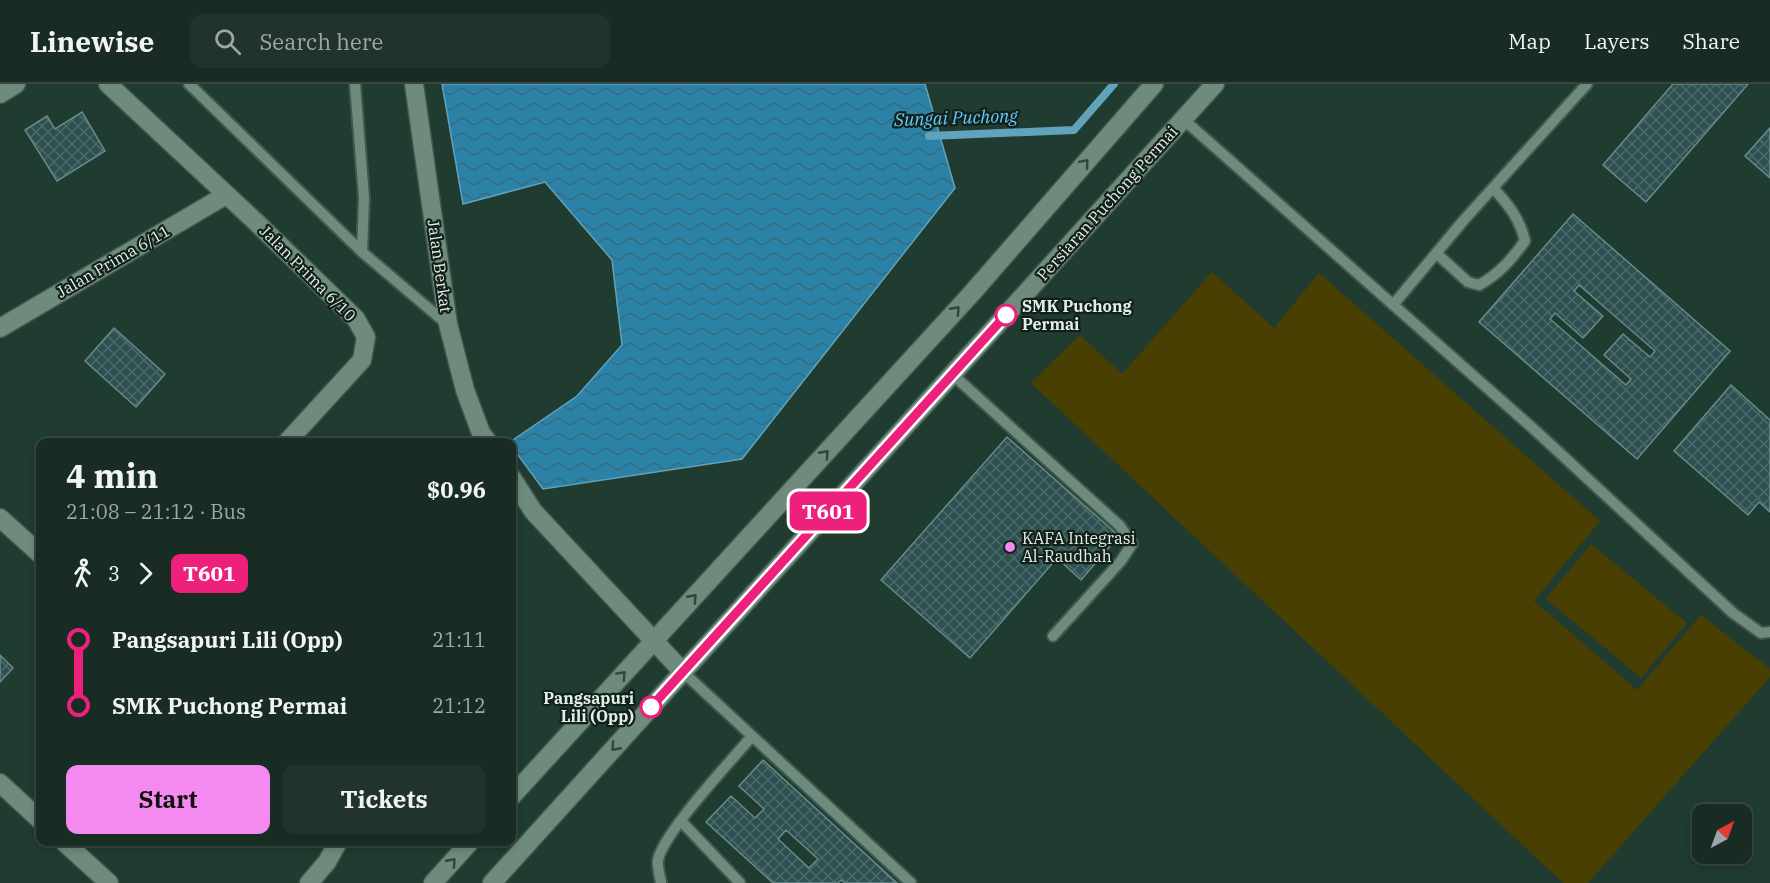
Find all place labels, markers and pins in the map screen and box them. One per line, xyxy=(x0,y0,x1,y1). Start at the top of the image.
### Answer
place label: SMK Puchong Permai xyxy=(1022,296,1133,334)
marker: SMK Puchong Permai xyxy=(995,304,1017,326)
place label: KAFA Integrasi Al-Raudhah xyxy=(1022,528,1136,566)
marker: KAFA Integrasi Al-Raudhah xyxy=(1003,540,1017,554)
place label: Pangsapuri Lili (Opp) xyxy=(543,688,634,726)
marker: Pangsapuri Lili (Opp) xyxy=(640,696,662,718)

